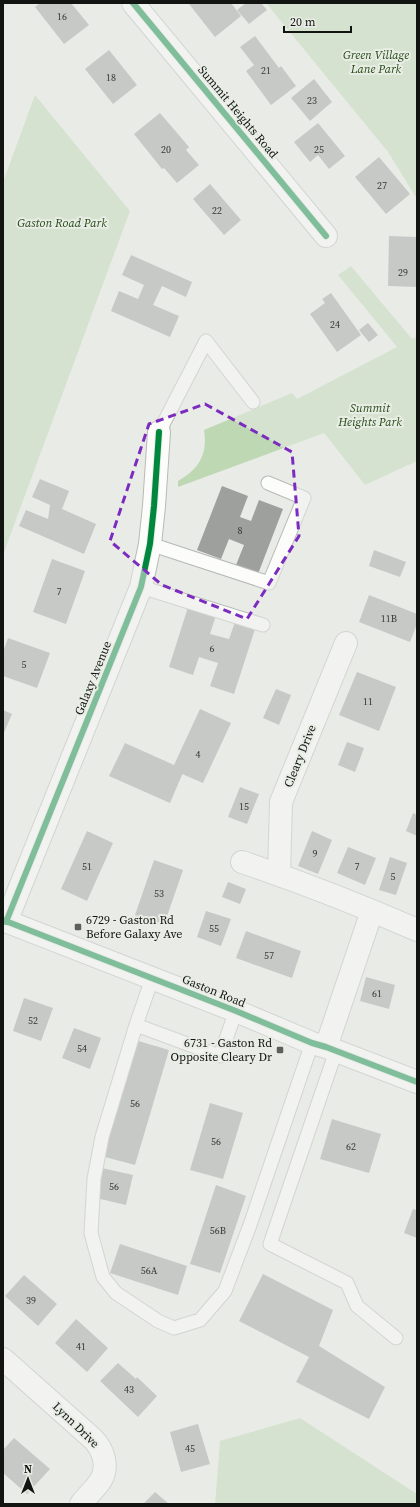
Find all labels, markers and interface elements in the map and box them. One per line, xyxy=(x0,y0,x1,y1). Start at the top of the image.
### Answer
scale bar xyxy=(284,8,351,34)
house number: 16 xyxy=(57,10,67,23)
text: 20 m xyxy=(290,14,316,30)
park label: Green Village Lane Park xyxy=(343,47,409,77)
street label: Summit Heights Road xyxy=(195,62,282,162)
house number: 21 xyxy=(261,64,271,77)
house number: 18 xyxy=(106,71,116,84)
house number: 23 xyxy=(307,94,317,107)
house number: 20 xyxy=(161,143,171,156)
house number: 25 xyxy=(314,143,324,156)
house number: 27 xyxy=(377,179,387,192)
house number: 22 xyxy=(212,204,222,217)
park label: Gaston Road Park xyxy=(17,215,107,231)
house number: 29 xyxy=(398,266,408,279)
house number: 24 xyxy=(330,318,340,331)
park label: Summit Heights Park xyxy=(337,400,402,430)
house number: 8 xyxy=(238,524,243,537)
house number: 7 xyxy=(57,585,62,598)
house number: 11B xyxy=(381,612,397,625)
street label: Galaxy Avenue xyxy=(71,639,115,717)
house number: 6 xyxy=(210,642,215,655)
house number: 5 xyxy=(22,658,27,671)
house number: 11 xyxy=(363,695,373,708)
street label: Cleary Drive xyxy=(280,722,320,790)
house number: 4 xyxy=(196,748,201,761)
house number: 15 xyxy=(239,800,249,813)
house number: 9 xyxy=(313,847,318,860)
house number: 51 xyxy=(82,860,92,873)
house number: 7 xyxy=(355,860,360,873)
house number: 5 xyxy=(391,870,396,883)
house number: 53 xyxy=(154,887,164,900)
place label: 6729 - Gaston Rd Before Galaxy Ave xyxy=(86,912,182,942)
marker: 6729 - Gaston Rd Before Galaxy Ave xyxy=(73,922,83,932)
house number: 55 xyxy=(209,922,219,935)
house number: 57 xyxy=(264,949,274,962)
street label: Gaston Road xyxy=(180,971,248,1011)
house number: 61 xyxy=(372,987,382,1000)
house number: 52 xyxy=(28,1014,38,1027)
place label: 6731 - Gaston Rd Opposite Cleary Dr xyxy=(171,1035,272,1065)
house number: 54 xyxy=(77,1042,87,1055)
marker: 6731 - Gaston Rd Opposite Cleary Dr xyxy=(275,1045,285,1055)
house number: 56 xyxy=(130,1097,140,1110)
house number: 56 xyxy=(211,1135,221,1148)
house number: 62 xyxy=(346,1140,356,1153)
house number: 56 xyxy=(109,1180,119,1193)
house number: 56B xyxy=(210,1224,226,1237)
house number: 56A xyxy=(141,1264,158,1277)
house number: 39 xyxy=(26,1294,36,1307)
house number: 41 xyxy=(76,1340,86,1353)
house number: 43 xyxy=(124,1383,134,1396)
street label: Lynn Drive xyxy=(49,1399,103,1451)
house number: 45 xyxy=(185,1442,195,1455)
north arrow xyxy=(8,1459,48,1499)
text: N xyxy=(24,1462,32,1477)

